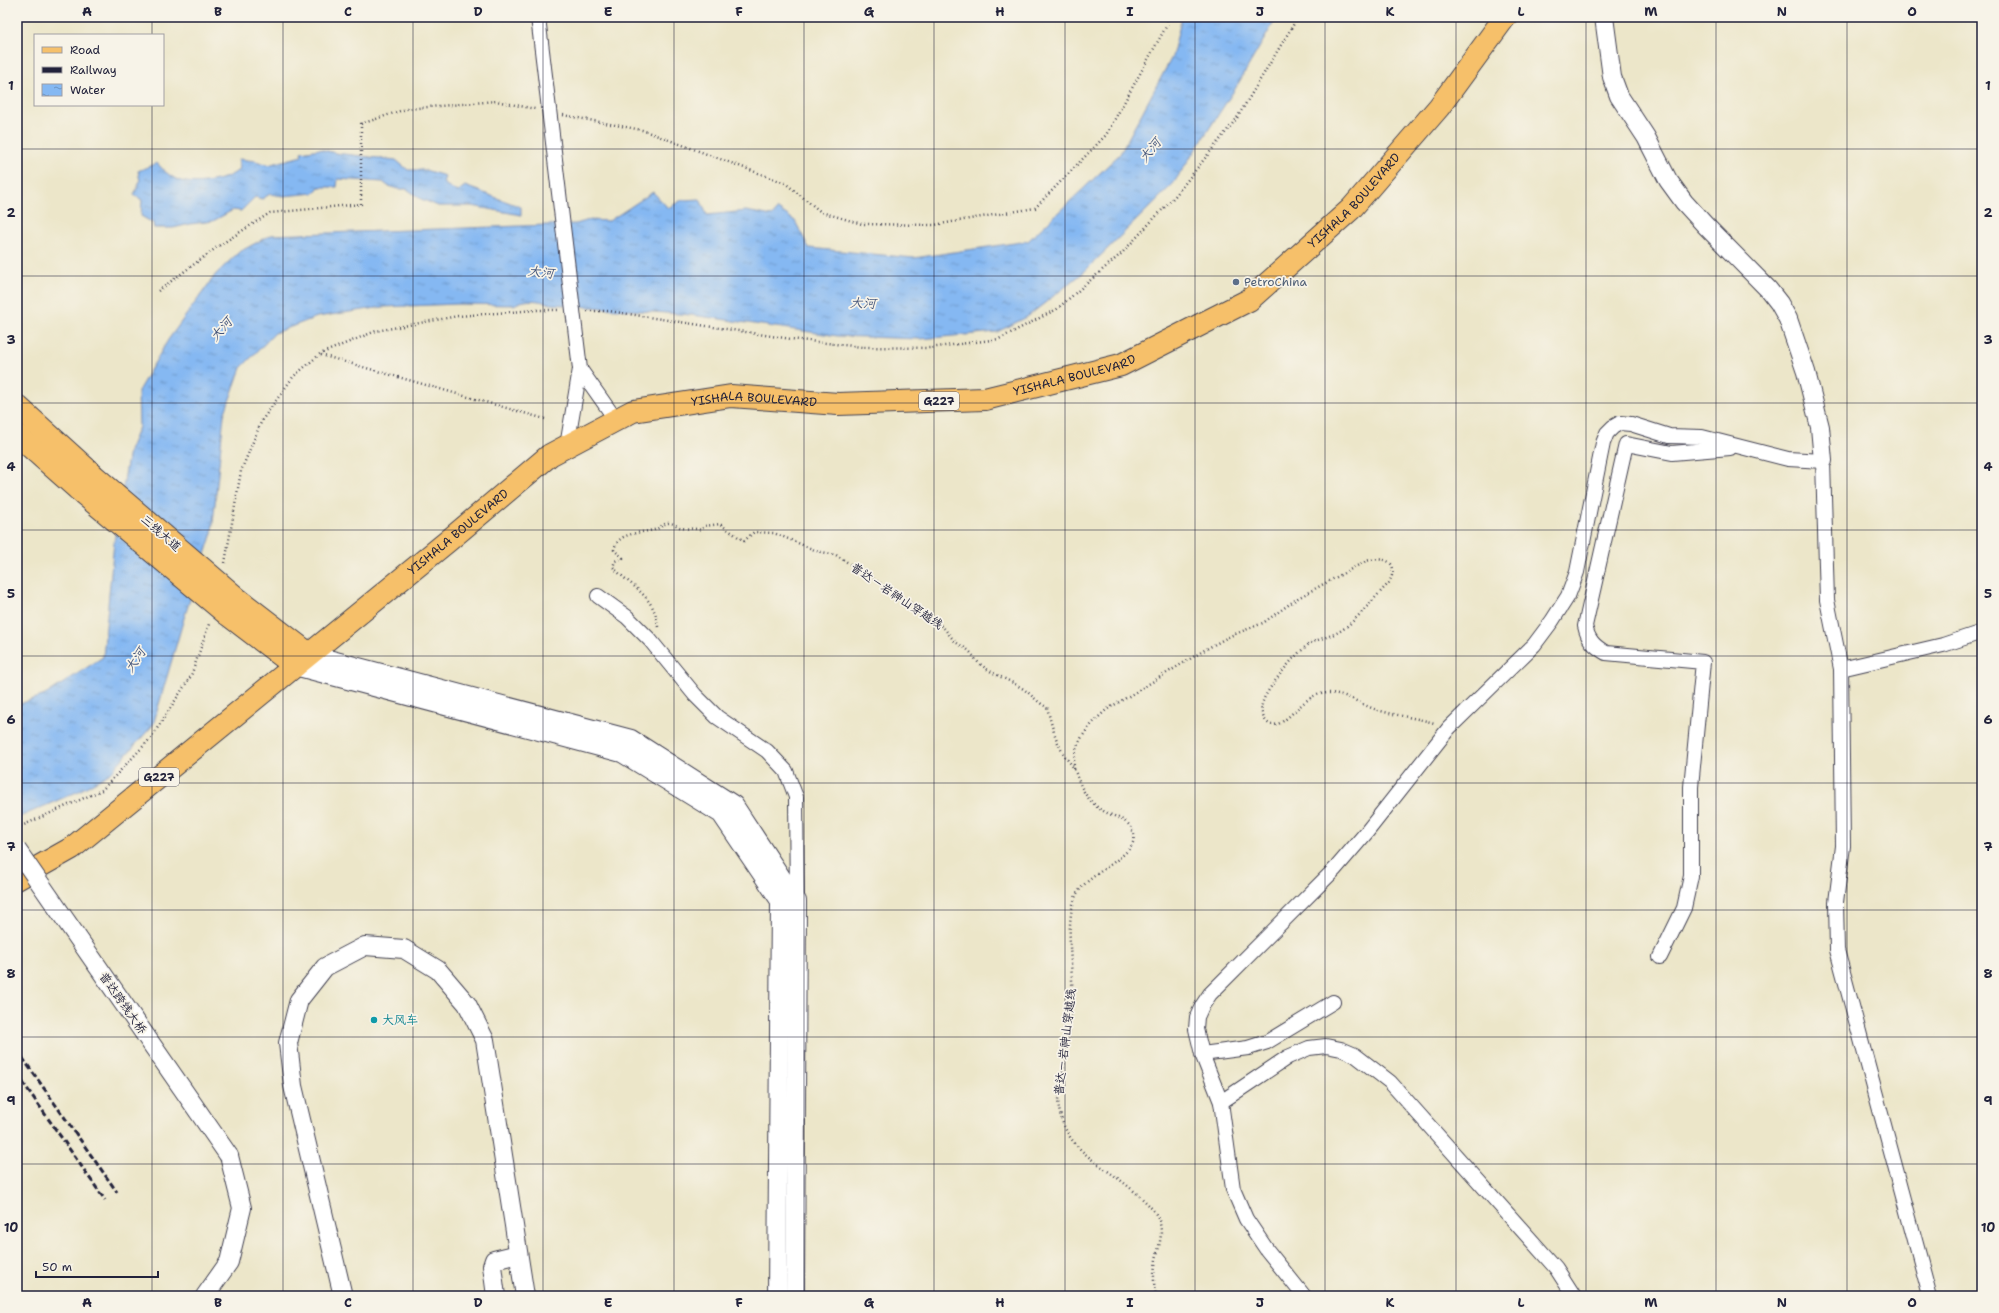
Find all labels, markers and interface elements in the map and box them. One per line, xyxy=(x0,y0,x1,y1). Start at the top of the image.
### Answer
text: A xyxy=(82,3,92,20)
text: B xyxy=(214,3,222,20)
text: C xyxy=(344,3,352,20)
text: D xyxy=(473,3,483,20)
text: E xyxy=(604,3,613,20)
text: F xyxy=(735,3,743,20)
text: G xyxy=(864,3,875,20)
text: H xyxy=(995,3,1005,20)
text: I xyxy=(1126,3,1134,20)
text: J xyxy=(1256,3,1264,20)
text: K xyxy=(1386,3,1395,20)
text: L xyxy=(1517,3,1525,20)
text: M xyxy=(1644,3,1658,20)
text: N xyxy=(1777,3,1787,20)
text: O xyxy=(1907,3,1917,20)
legend xyxy=(34,34,164,106)
text: Road xyxy=(70,42,101,58)
text: Railway xyxy=(70,62,117,78)
text: 1 xyxy=(8,77,14,94)
text: 1 xyxy=(1985,77,1991,94)
text: Water xyxy=(70,82,106,98)
water label: 大河 xyxy=(1135,133,1166,165)
street label: YISHALA BOULEVARD xyxy=(1305,150,1404,252)
text: 2 xyxy=(6,204,16,221)
text: 2 xyxy=(1983,204,1993,221)
water label: 大河 xyxy=(527,262,557,282)
place label: PetroChina xyxy=(1244,274,1308,290)
marker: PetroChina xyxy=(1231,277,1241,287)
water label: 大河 xyxy=(850,294,878,312)
water label: 大河 xyxy=(206,312,237,344)
text: 3 xyxy=(6,331,16,348)
text: 3 xyxy=(1983,331,1993,348)
street label: YISHALA BOULEVARD xyxy=(1012,351,1139,400)
street label: YISHALA BOULEVARD xyxy=(690,388,818,410)
road number: G227 xyxy=(919,392,959,410)
text: 4 xyxy=(6,458,16,475)
text: 4 xyxy=(1983,458,1993,475)
street label: YISHALA BOULEVARD xyxy=(404,485,512,579)
street label: 三线大道 xyxy=(138,511,184,555)
street label: 普达－岩神山穿越线 xyxy=(848,559,946,633)
text: 5 xyxy=(7,585,15,602)
text: 5 xyxy=(1984,585,1992,602)
water label: 大河 xyxy=(121,643,150,676)
text: 6 xyxy=(6,711,16,728)
text: 6 xyxy=(1983,711,1993,728)
road number: G227 xyxy=(139,768,179,786)
text: 7 xyxy=(6,838,16,855)
text: 7 xyxy=(1983,838,1993,855)
text: 8 xyxy=(6,965,16,982)
text: 8 xyxy=(1983,965,1993,982)
street label: 普达跨线大桥 xyxy=(96,969,151,1038)
street label: 普达－岩神山穿越线 xyxy=(1050,987,1080,1097)
place label: 大风车 xyxy=(382,1012,418,1028)
marker: 大风车 xyxy=(369,1015,379,1025)
text: 9 xyxy=(6,1092,16,1109)
text: 9 xyxy=(1983,1092,1993,1109)
text: 10 xyxy=(4,1219,18,1236)
text: 10 xyxy=(1981,1219,1995,1236)
scale bar xyxy=(36,1253,158,1279)
text: 50 m xyxy=(42,1259,72,1275)
text: A xyxy=(82,1294,92,1311)
text: B xyxy=(214,1294,222,1311)
text: C xyxy=(344,1294,352,1311)
text: D xyxy=(473,1294,483,1311)
text: E xyxy=(604,1294,613,1311)
text: F xyxy=(735,1294,743,1311)
text: G xyxy=(864,1294,875,1311)
text: H xyxy=(995,1294,1005,1311)
text: I xyxy=(1126,1294,1134,1311)
text: J xyxy=(1256,1294,1264,1311)
text: K xyxy=(1386,1294,1395,1311)
text: L xyxy=(1517,1294,1525,1311)
text: M xyxy=(1644,1294,1658,1311)
text: N xyxy=(1777,1294,1787,1311)
text: O xyxy=(1907,1294,1917,1311)

